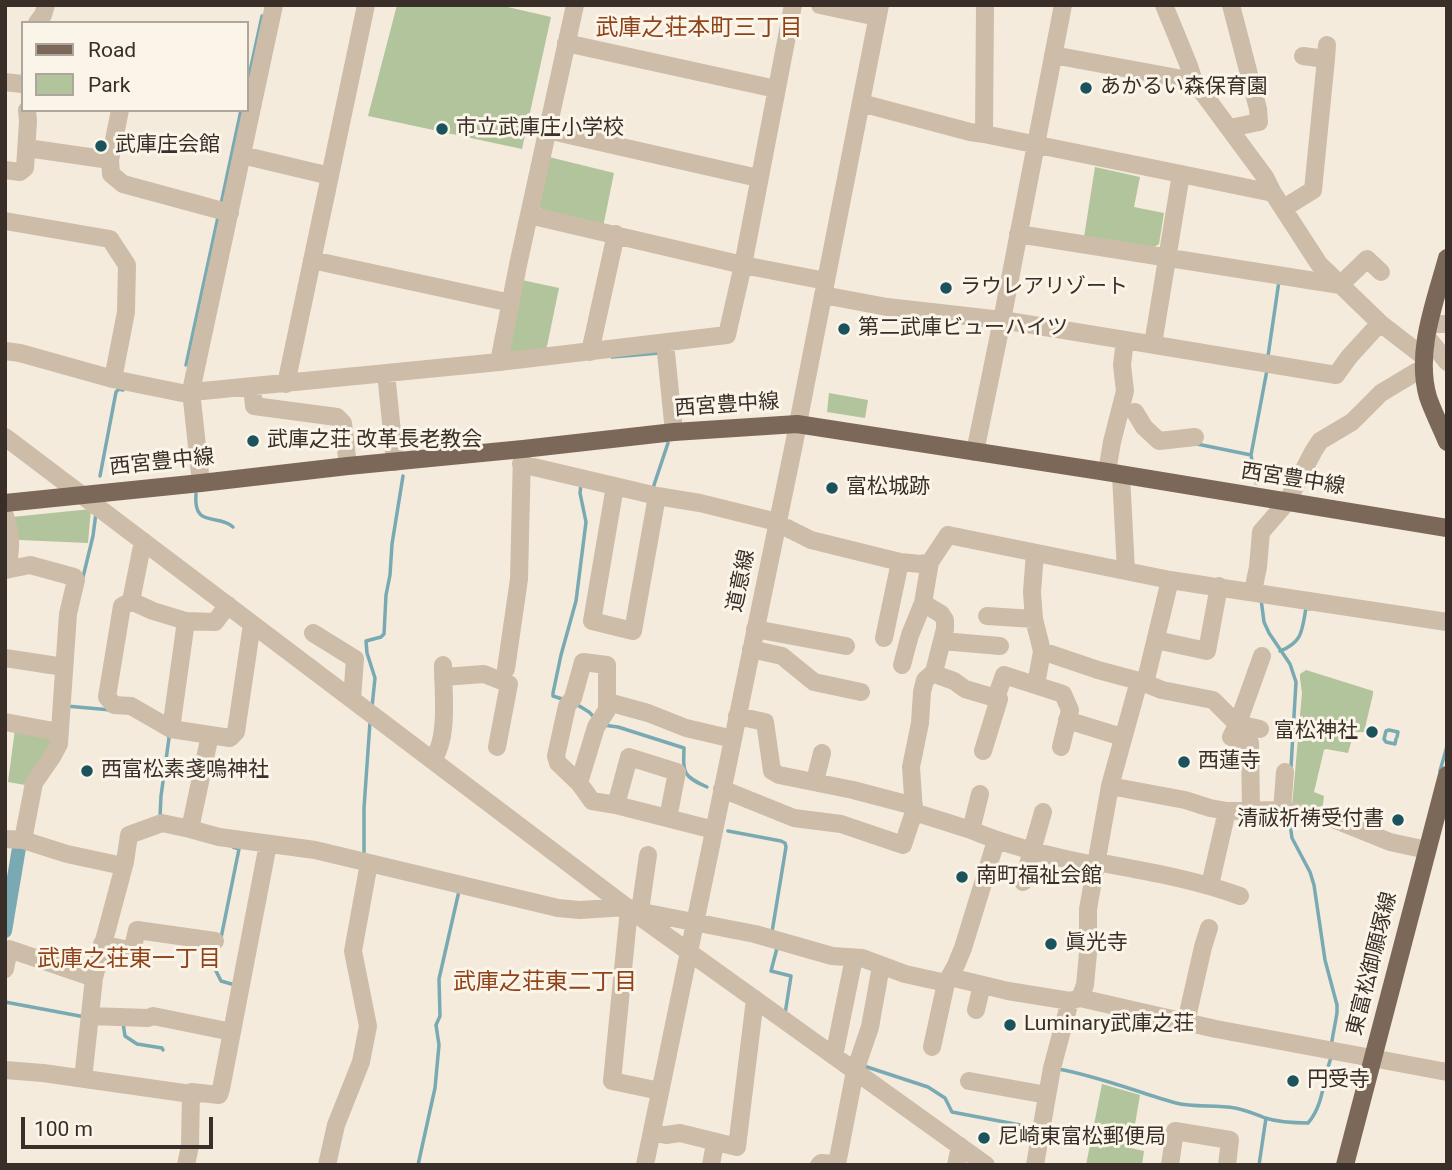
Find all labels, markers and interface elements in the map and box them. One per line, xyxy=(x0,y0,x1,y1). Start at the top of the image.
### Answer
district label: 武庫之荘本町三丁目 xyxy=(596,15,802,43)
legend xyxy=(21,21,248,112)
text: Road xyxy=(88,38,136,62)
text: Park xyxy=(88,73,130,97)
place label: あかるい森保育園 xyxy=(1100,75,1268,101)
marker: あかるい森保育園 xyxy=(1078,80,1094,96)
place label: 市立武庫庄小学校 xyxy=(456,116,624,142)
marker: 市立武庫庄小学校 xyxy=(434,121,450,137)
place label: 武庫庄会館 xyxy=(115,133,220,159)
marker: 武庫庄会館 xyxy=(93,138,109,154)
place label: ラウレアリゾート xyxy=(960,275,1128,301)
marker: ラウレアリゾート xyxy=(938,280,954,296)
place label: 第二武庫ビューハイツ xyxy=(858,316,1068,342)
marker: 第二武庫ビューハイツ xyxy=(836,321,852,337)
street label: 西宮豊中線 xyxy=(674,390,780,422)
place label: 武庫之荘 改革長老教会 xyxy=(267,428,482,454)
marker: 武庫之荘 改革長老教会 xyxy=(245,433,261,449)
street label: 西宮豊中線 xyxy=(108,445,216,481)
street label: 西宮豊中線 xyxy=(1239,459,1347,501)
place label: 富松城跡 xyxy=(846,475,930,501)
marker: 富松城跡 xyxy=(824,480,840,496)
street label: 道意線 xyxy=(723,548,761,614)
place label: 富松神社 xyxy=(1274,719,1358,745)
marker: 富松神社 xyxy=(1364,724,1380,740)
place label: 西蓮寺 xyxy=(1198,749,1261,775)
marker: 西蓮寺 xyxy=(1176,754,1192,770)
place label: 西富松素戔嗚神社 xyxy=(101,758,269,784)
marker: 西富松素戔嗚神社 xyxy=(79,763,95,779)
place label: 清祓祈祷受付書 xyxy=(1237,807,1384,833)
marker: 清祓祈祷受付書 xyxy=(1390,812,1406,828)
place label: 南町福祉会館 xyxy=(976,864,1102,890)
marker: 南町福祉会館 xyxy=(954,869,970,885)
street label: 東富松御願塚線 xyxy=(1343,890,1403,1038)
place label: 眞光寺 xyxy=(1065,931,1128,957)
marker: 眞光寺 xyxy=(1043,936,1059,952)
district label: 武庫之荘東一丁目 xyxy=(37,946,221,974)
district label: 武庫之荘東二丁目 xyxy=(453,969,637,997)
place label: Luminary武庫之荘 xyxy=(1024,1012,1194,1038)
marker: Luminary武庫之荘 xyxy=(1002,1017,1018,1033)
place label: 円受寺 xyxy=(1307,1068,1370,1094)
marker: 円受寺 xyxy=(1285,1073,1301,1089)
scale bar xyxy=(24,1104,217,1148)
text: 100 m xyxy=(34,1117,93,1141)
place label: 尼崎東富松郵便局 xyxy=(998,1125,1166,1151)
marker: 尼崎東富松郵便局 xyxy=(976,1130,992,1146)

